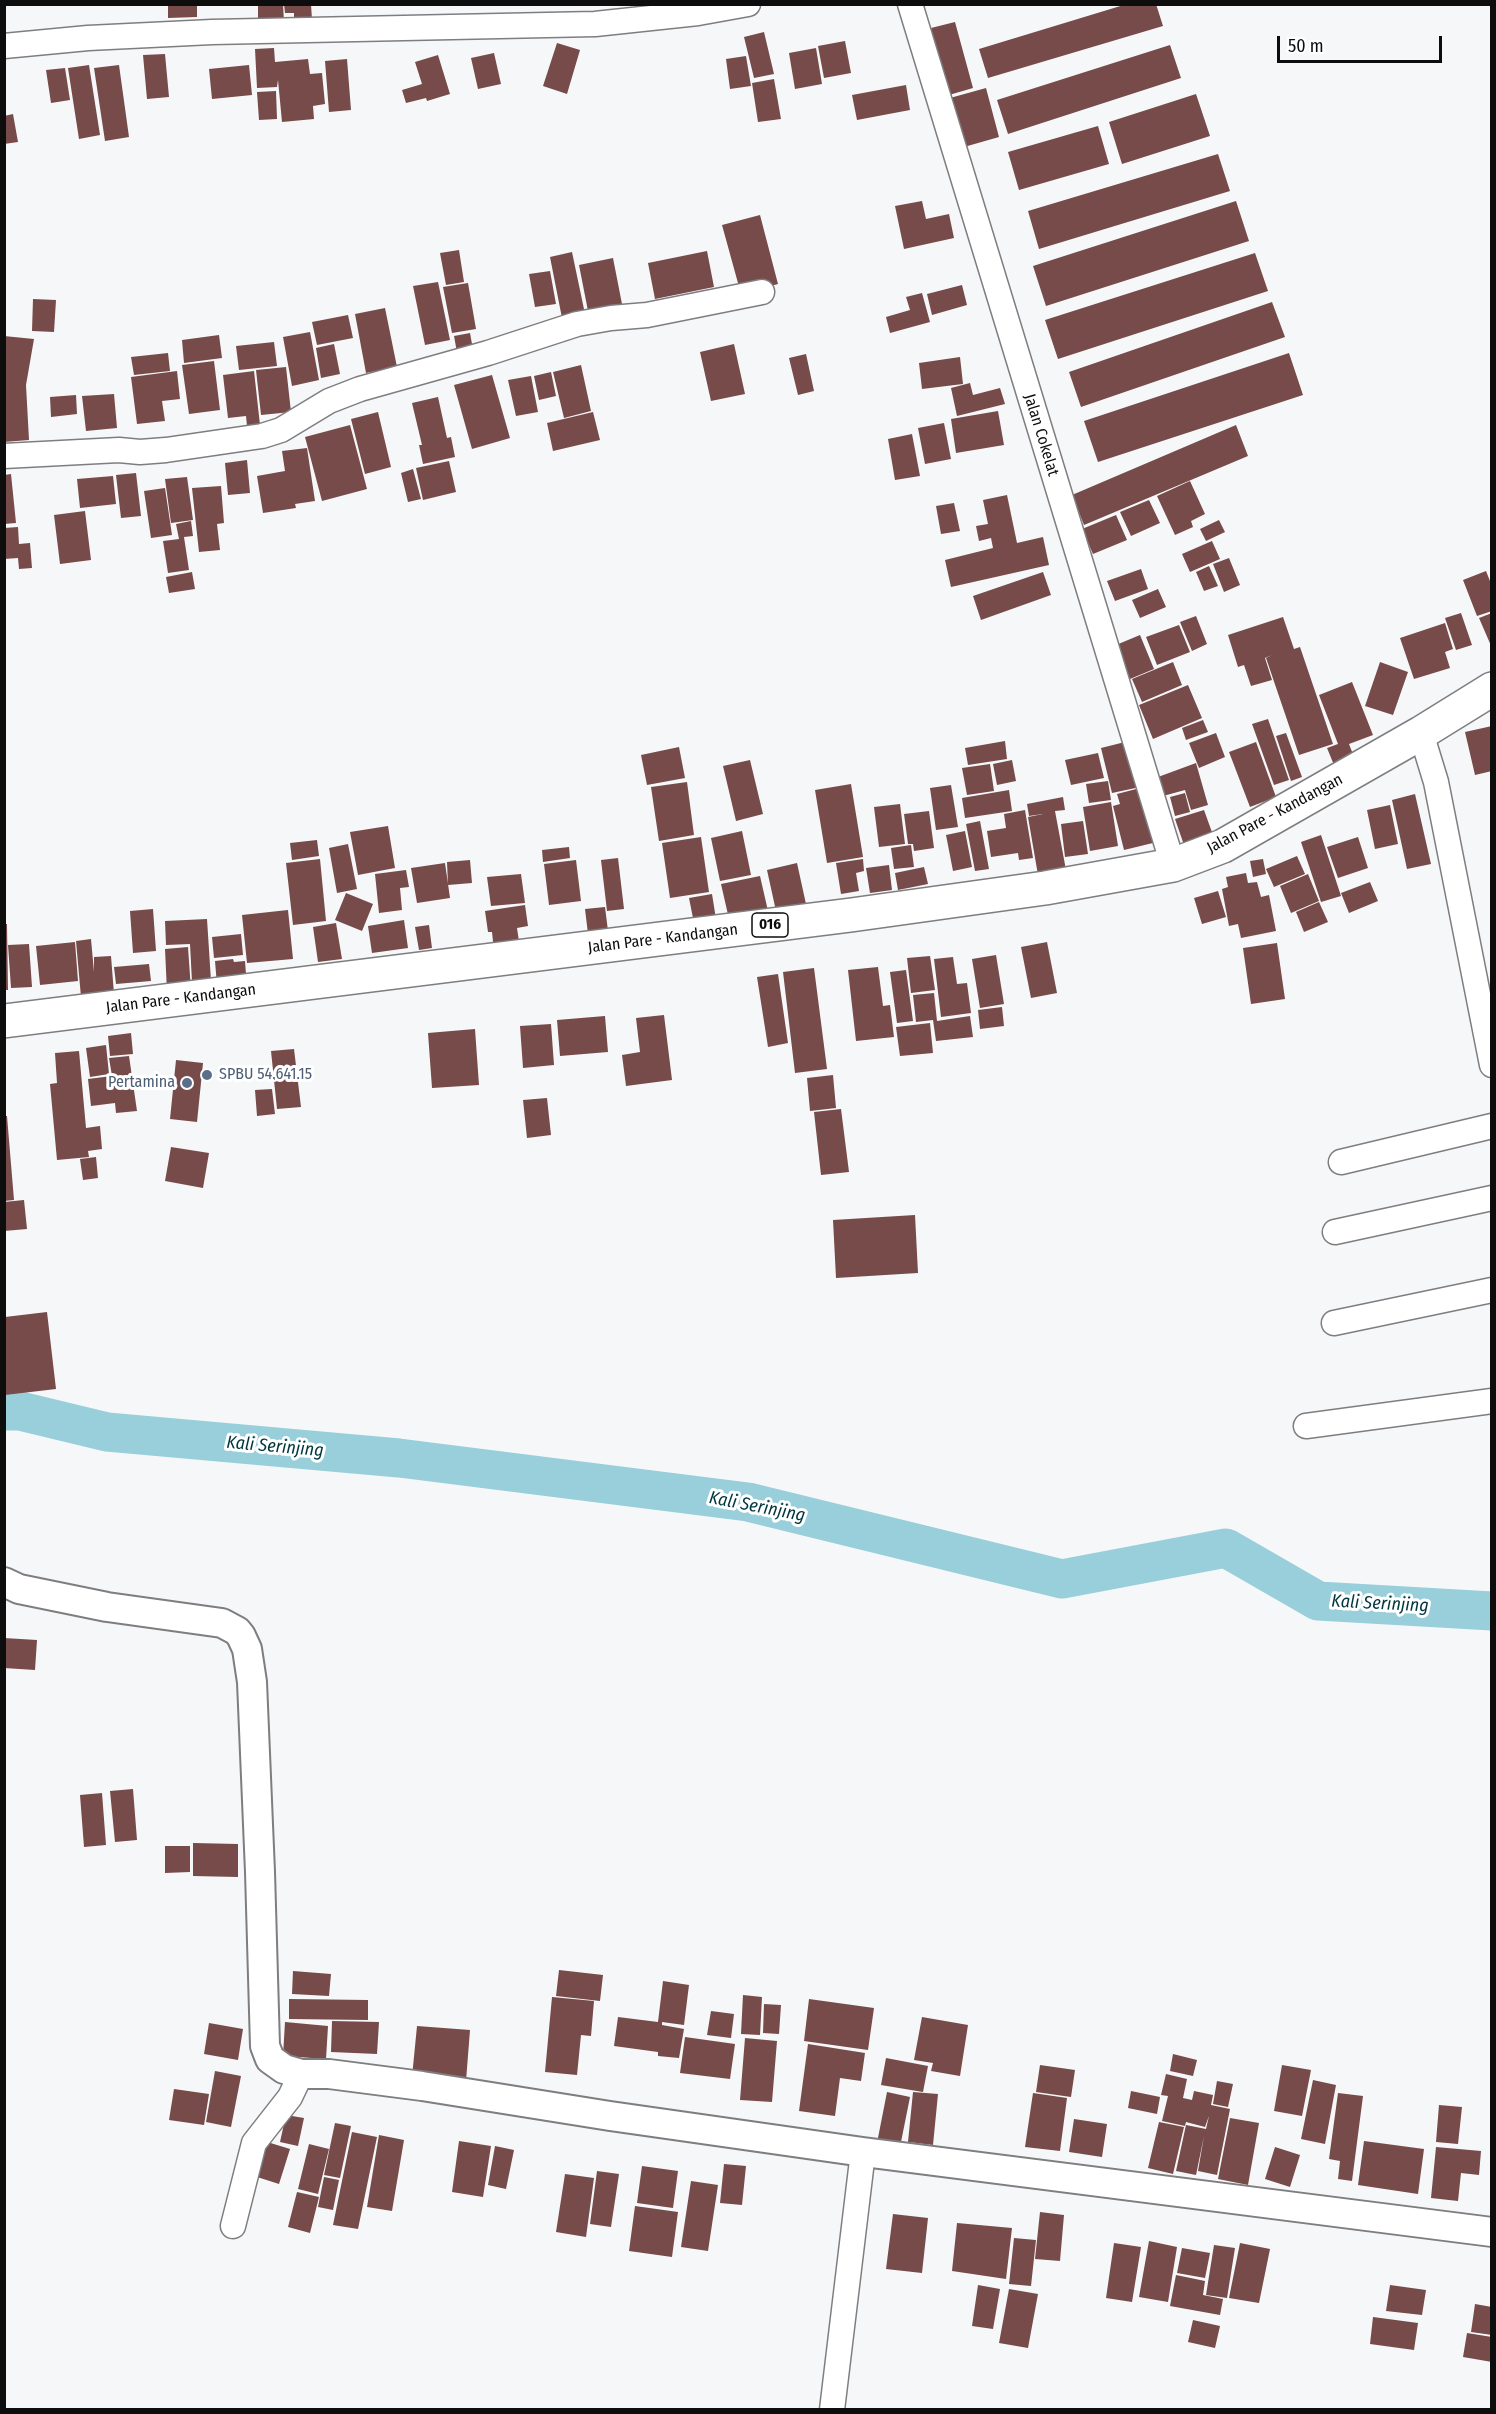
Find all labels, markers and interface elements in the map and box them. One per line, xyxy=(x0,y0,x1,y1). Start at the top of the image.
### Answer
scale bar xyxy=(1280,24,1445,62)
text: 50 m xyxy=(1288,35,1324,57)
street label: Jalan Cokelat xyxy=(1019,392,1063,478)
street label: Jalan Pare - Kandangan xyxy=(1204,770,1346,858)
road number: 016 xyxy=(752,913,788,937)
street label: Jalan Pare - Kandangan xyxy=(587,920,739,958)
street label: Jalan Pare - Kandangan xyxy=(105,980,257,1018)
place label: SPBU 54.641.15 xyxy=(219,1065,312,1085)
marker: SPBU 54.641.15 xyxy=(200,1068,214,1082)
place label: Pertamina xyxy=(108,1073,175,1093)
marker: Pertamina xyxy=(180,1076,194,1090)
water label: Kali Serinjing xyxy=(226,1432,324,1462)
water label: Kali Serinjing xyxy=(707,1487,807,1527)
water label: Kali Serinjing xyxy=(1331,1591,1429,1617)

